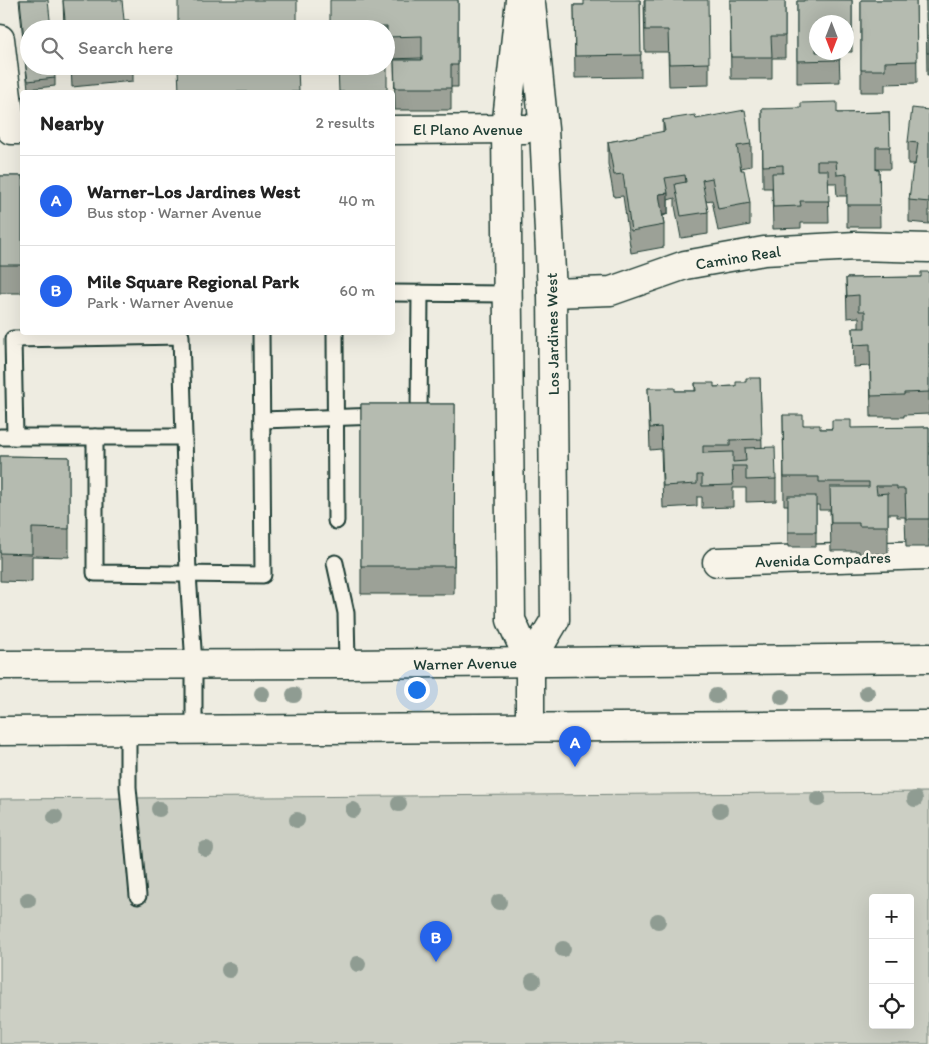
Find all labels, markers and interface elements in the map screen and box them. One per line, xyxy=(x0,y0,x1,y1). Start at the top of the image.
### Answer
north arrow xyxy=(809,15,854,60)
search box xyxy=(20,20,395,75)
icon: search xyxy=(38,34,66,62)
text: Search here xyxy=(78,36,173,59)
text: Nearby xyxy=(40,110,104,135)
text: 2 results xyxy=(315,113,375,132)
street label: El Plano Avenue xyxy=(413,120,523,139)
text: Warner-Los Jardines West xyxy=(87,180,300,203)
text: A xyxy=(51,191,61,210)
text: 40 m xyxy=(338,191,375,210)
text: Bus stop · Warner Avenue xyxy=(87,203,262,222)
street label: Camino Real xyxy=(694,241,783,274)
text: Mile Square Regional Park xyxy=(87,270,299,293)
street label: Los Jardines West xyxy=(542,272,563,396)
text: B xyxy=(51,281,61,300)
text: 60 m xyxy=(340,281,375,300)
text: Park · Warner Avenue xyxy=(87,293,234,312)
street label: Avenida Compadres xyxy=(755,548,891,571)
street label: Warner Avenue xyxy=(413,653,517,674)
your location xyxy=(404,677,430,703)
pin: A xyxy=(559,726,591,767)
map controls xyxy=(869,894,914,1029)
button: + xyxy=(869,894,914,939)
pin: B xyxy=(420,921,452,962)
button: − xyxy=(869,939,914,984)
button: locate xyxy=(869,984,914,1029)

